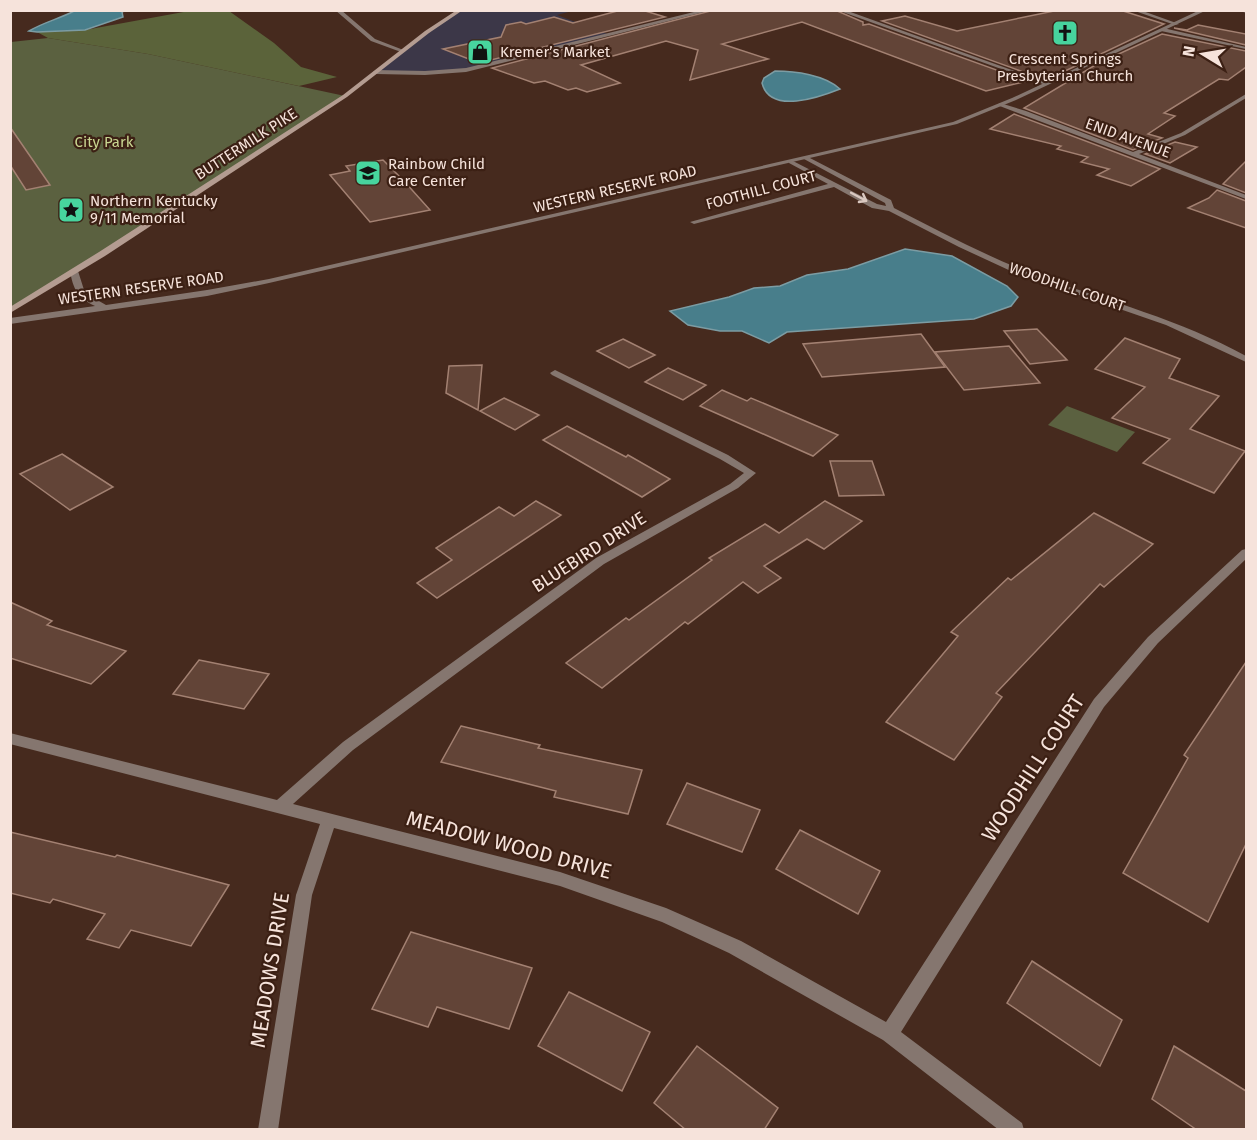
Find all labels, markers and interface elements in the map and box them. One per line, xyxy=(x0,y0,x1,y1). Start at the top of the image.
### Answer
church icon: Crescent Springs Presbyterian Church xyxy=(1050,18,1080,48)
north arrow xyxy=(1173,24,1233,84)
shop icon: Kremer’s Market xyxy=(465,37,495,67)
place label: Kremer’s Market xyxy=(500,43,611,61)
text: N xyxy=(1178,44,1199,58)
place label: Crescent Springs Presbyterian Church xyxy=(997,50,1133,85)
street label: BUTTERMILK PIKE xyxy=(192,104,300,184)
street label: ENID AVENUE xyxy=(1083,114,1173,162)
park label: City Park xyxy=(75,133,134,151)
place label: Rainbow Child Care Center xyxy=(388,155,485,190)
school or university icon: Rainbow Child Care Center xyxy=(353,158,383,188)
street label: WESTERN RESERVE ROAD xyxy=(532,161,698,217)
street label: FOOTHILL COURT xyxy=(704,167,818,213)
place label: Northern Kentucky 9/11 Memorial xyxy=(90,192,218,227)
one-way arrow xyxy=(849,192,867,203)
place icon: Northern Kentucky 9/11 Memorial xyxy=(56,195,86,225)
street label: WOODHILL COURT xyxy=(1007,259,1128,315)
street label: WESTERN RESERVE ROAD xyxy=(57,267,225,309)
street label: BLUEBIRD DRIVE xyxy=(528,507,650,597)
street label: WOODHILL COURT xyxy=(976,690,1090,846)
street label: MEADOW WOOD DRIVE xyxy=(404,805,614,885)
street label: MEADOWS DRIVE xyxy=(245,890,295,1050)

